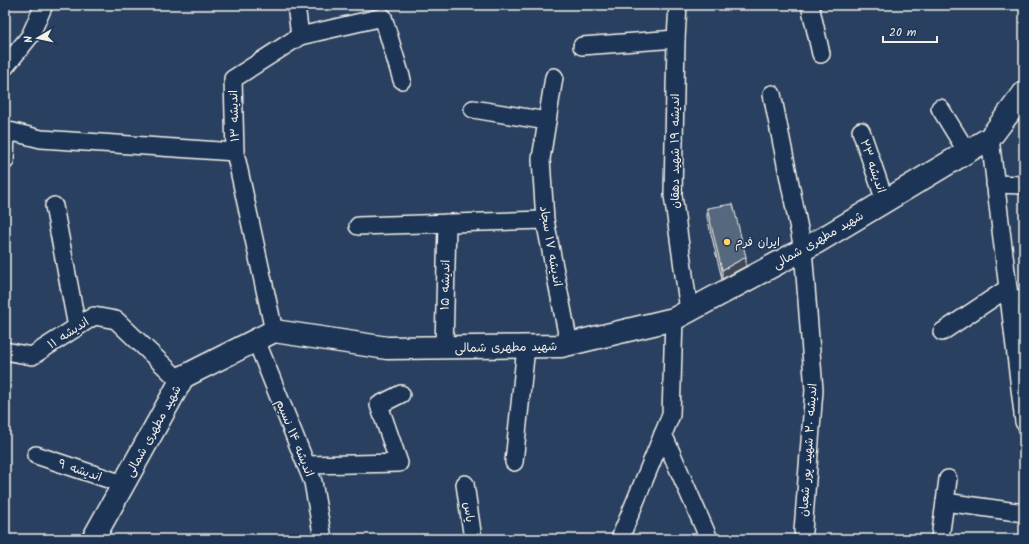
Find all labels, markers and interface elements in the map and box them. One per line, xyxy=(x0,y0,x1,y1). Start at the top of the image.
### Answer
north arrow xyxy=(18,18,58,58)
scale bar xyxy=(883,18,937,44)
text: 20 m xyxy=(889,23,917,42)
text: N xyxy=(20,35,39,44)
street label: اندیشه ۱۳ xyxy=(224,90,245,142)
street label: اندیشه ۱۹ شهید دهقان xyxy=(666,93,685,208)
street label: اندیشه ۲۳ xyxy=(854,137,891,196)
street label: اندیشه ۱۷ سجاد xyxy=(534,204,567,288)
street label: شهید مطهری شمالی xyxy=(769,207,867,274)
place label: ایران فرم xyxy=(735,233,780,252)
marker: ایران فرم xyxy=(722,237,732,247)
street label: اندیشه ۱۵ xyxy=(436,260,455,310)
street label: اندیشه ۱۱ xyxy=(44,313,93,354)
street label: شهید مطهری شمالی xyxy=(455,337,557,358)
street label: شهید مطهری شمالی xyxy=(120,382,187,481)
street label: اندیشه ۲۰ شهید پور شعبان xyxy=(794,383,823,517)
street label: اندیشه ۱۴ نسیم xyxy=(270,397,319,480)
street label: اندیشه ۹ xyxy=(55,454,104,487)
street label: یاس xyxy=(458,501,479,523)

